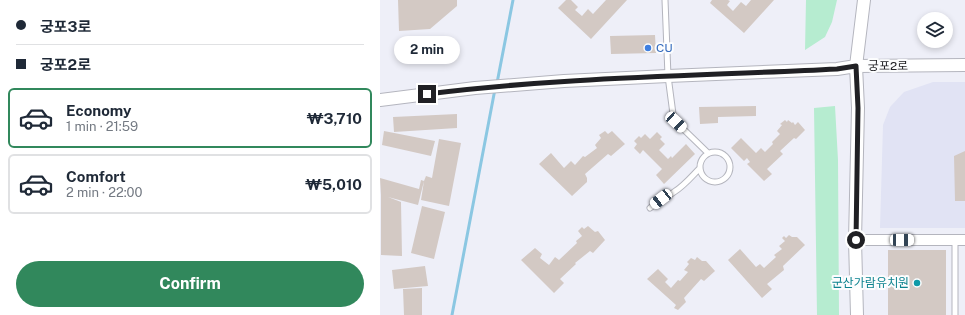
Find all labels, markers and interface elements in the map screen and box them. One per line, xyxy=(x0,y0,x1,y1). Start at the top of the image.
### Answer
map controls xyxy=(917,12,953,48)
button: layers xyxy=(917,12,953,48)
text: 궁포3로 xyxy=(40,18,91,35)
callout: 2 min xyxy=(394,36,460,64)
place label: CU xyxy=(656,41,673,55)
text: 2 min xyxy=(410,42,444,57)
marker: CU xyxy=(643,43,653,53)
text: 궁포2로 xyxy=(40,56,91,73)
street label: 궁포2로 xyxy=(868,59,908,73)
route end xyxy=(418,85,436,103)
icon: car xyxy=(18,100,54,136)
text: Economy xyxy=(66,102,131,119)
car xyxy=(663,109,689,135)
text: ₩3,710 xyxy=(307,110,362,127)
text: 1 min · 21:59 xyxy=(66,119,138,134)
icon: car xyxy=(18,166,54,202)
text: Comfort xyxy=(66,168,126,185)
text: ₩5,010 xyxy=(305,176,362,193)
text: 2 min · 22:00 xyxy=(66,185,142,200)
car xyxy=(648,187,674,211)
route start xyxy=(847,231,865,249)
car xyxy=(890,234,914,246)
button: Confirm xyxy=(16,261,364,307)
place label: 군산가람유치원 xyxy=(832,276,909,290)
marker: 군산가람유치원 xyxy=(912,278,922,288)

